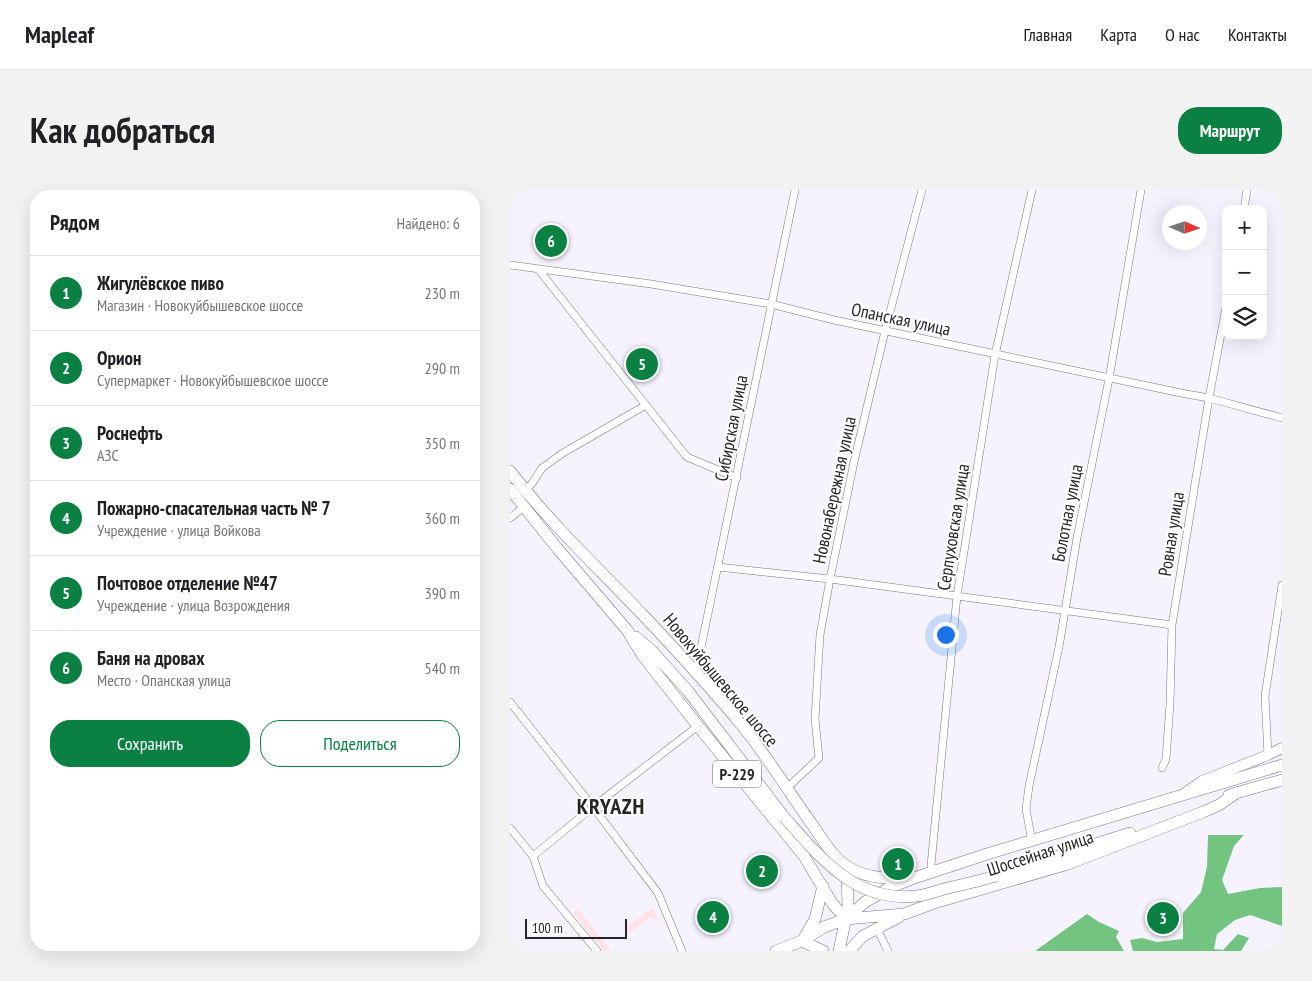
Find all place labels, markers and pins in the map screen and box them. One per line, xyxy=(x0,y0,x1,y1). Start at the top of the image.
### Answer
pin: 6 xyxy=(535,222,567,260)
pin: 5 xyxy=(626,345,658,383)
pin: 1 xyxy=(882,845,914,883)
pin: 2 xyxy=(746,852,778,890)
pin: 4 xyxy=(697,898,729,936)
pin: 3 xyxy=(1147,899,1179,937)

